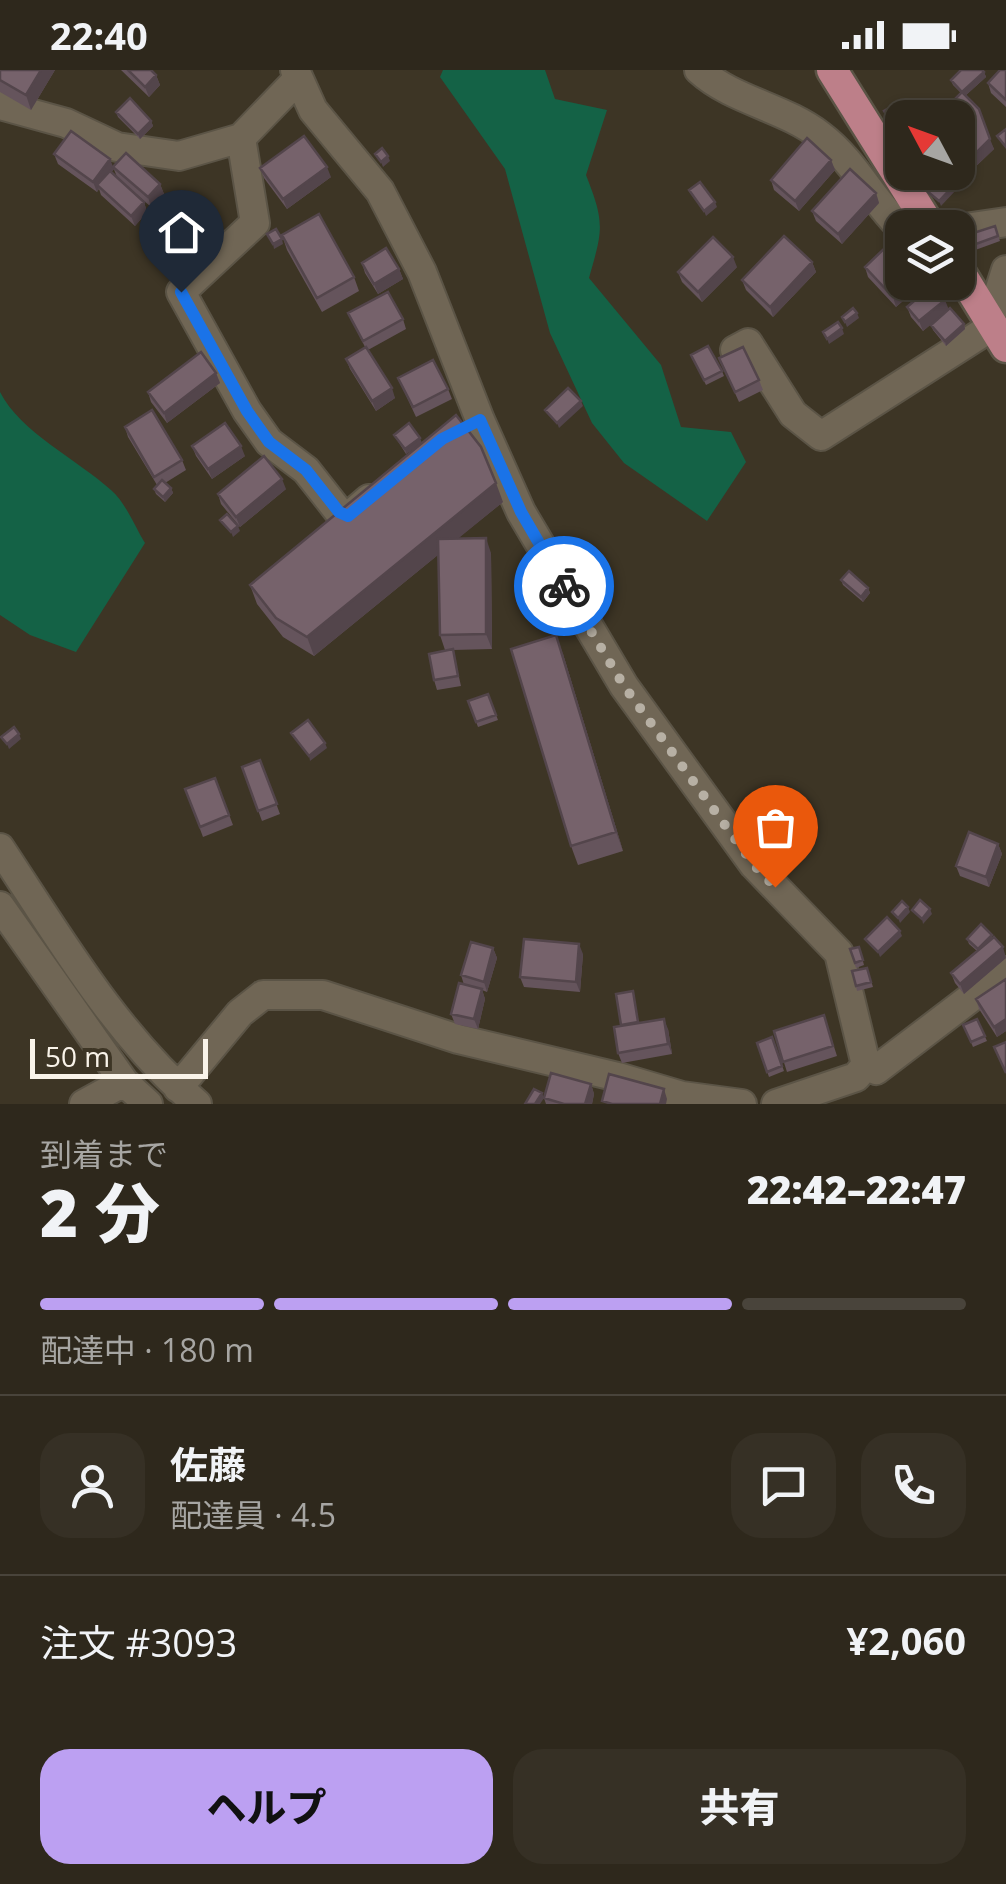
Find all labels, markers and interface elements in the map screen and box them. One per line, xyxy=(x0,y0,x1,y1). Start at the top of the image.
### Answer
text: 22:40 xyxy=(50,9,148,61)
north arrow xyxy=(885,100,975,190)
map controls xyxy=(885,100,975,300)
pin xyxy=(139,190,224,293)
icon: home xyxy=(154,205,209,260)
button: layers xyxy=(885,210,975,300)
courier xyxy=(514,536,614,636)
icon: bike xyxy=(537,559,592,614)
pin xyxy=(733,785,818,888)
icon: bag xyxy=(748,800,803,855)
scale bar xyxy=(30,1034,208,1078)
text: 50 m xyxy=(45,1037,110,1075)
text: 到着まで xyxy=(40,1132,168,1175)
text: 22:42–22:47 xyxy=(747,1163,966,1215)
text: 2 分 xyxy=(40,1168,160,1256)
text: 配達中 · 180 m xyxy=(40,1328,254,1371)
button: person xyxy=(40,1433,145,1538)
button: chat xyxy=(731,1433,836,1538)
button: phone xyxy=(861,1433,966,1538)
text: 佐藤 xyxy=(170,1438,246,1490)
text: 配達員 · 4.5 xyxy=(170,1493,336,1536)
text: ¥2,060 xyxy=(847,1614,966,1666)
text: 注文 #3093 xyxy=(40,1616,237,1668)
button: ヘルプ xyxy=(40,1749,493,1864)
button: 共有 xyxy=(513,1749,966,1864)

